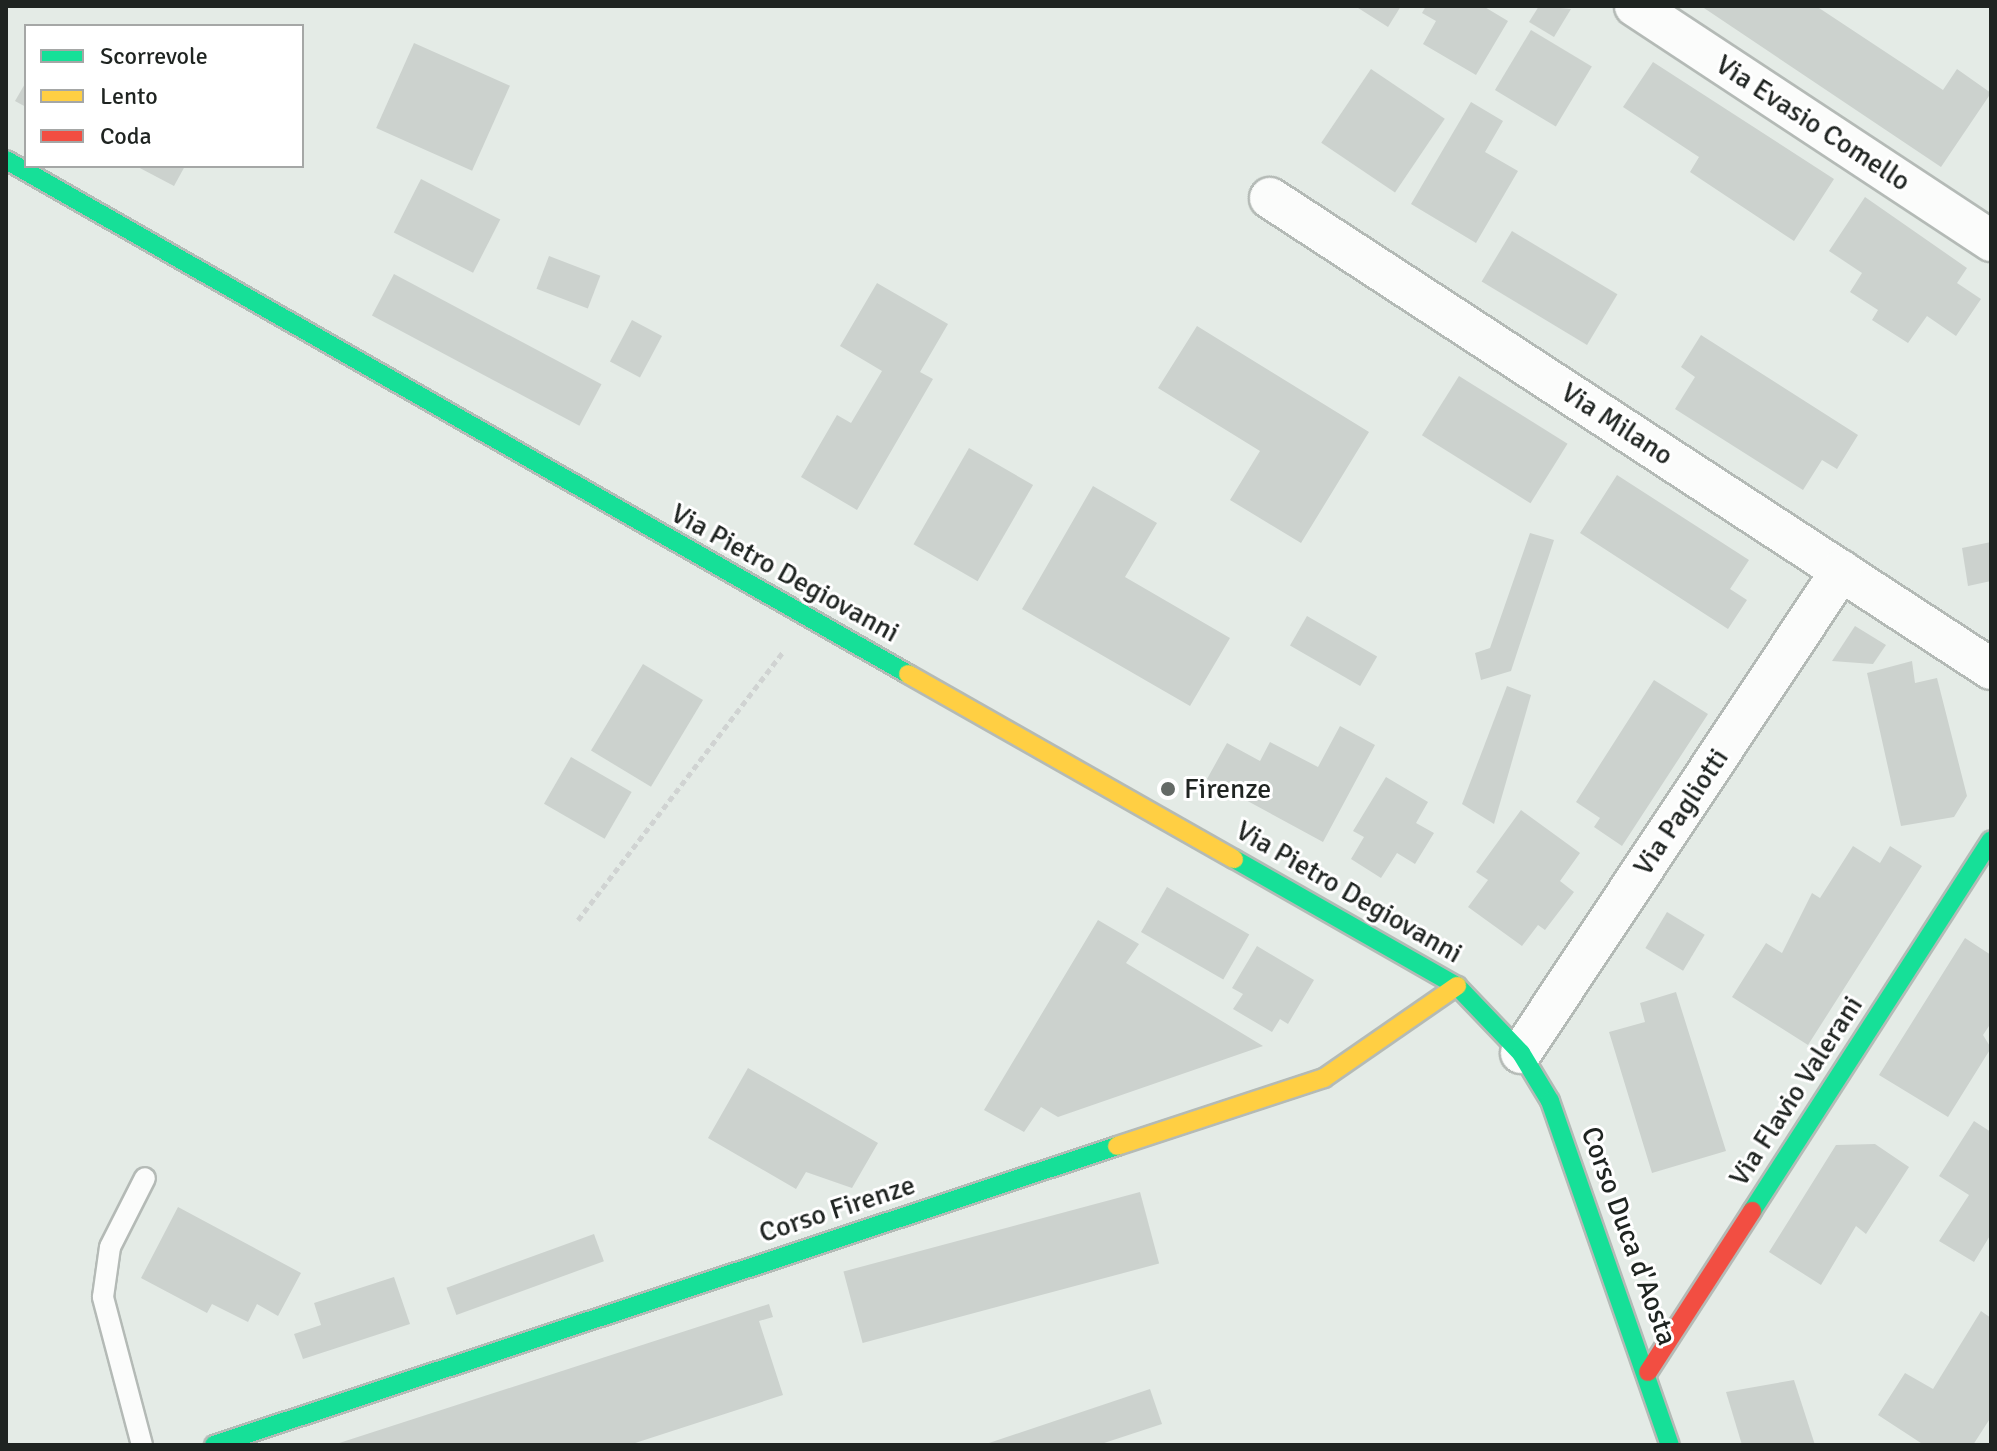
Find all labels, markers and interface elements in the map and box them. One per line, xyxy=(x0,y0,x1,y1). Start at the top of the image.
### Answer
legend xyxy=(24,24,304,168)
text: Scorrevole xyxy=(100,41,208,71)
street label: Via Evasio Comello xyxy=(1710,48,1916,198)
text: Lento xyxy=(100,81,158,111)
text: Coda xyxy=(100,121,152,151)
street label: Via Milano xyxy=(1555,375,1679,473)
street label: Via Pietro Degiovanni xyxy=(665,496,905,650)
street label: Via Pagliotti xyxy=(1626,742,1736,882)
place label: Firenze xyxy=(1184,772,1271,806)
marker: Firenze xyxy=(1159,780,1177,798)
street label: Via Pietro Degiovanni xyxy=(1230,814,1468,970)
street label: Via Flavio Valerani xyxy=(1722,990,1870,1192)
street label: Corso Duca d'Aosta xyxy=(1574,1122,1684,1350)
street label: Corso Firenze xyxy=(755,1168,919,1250)

